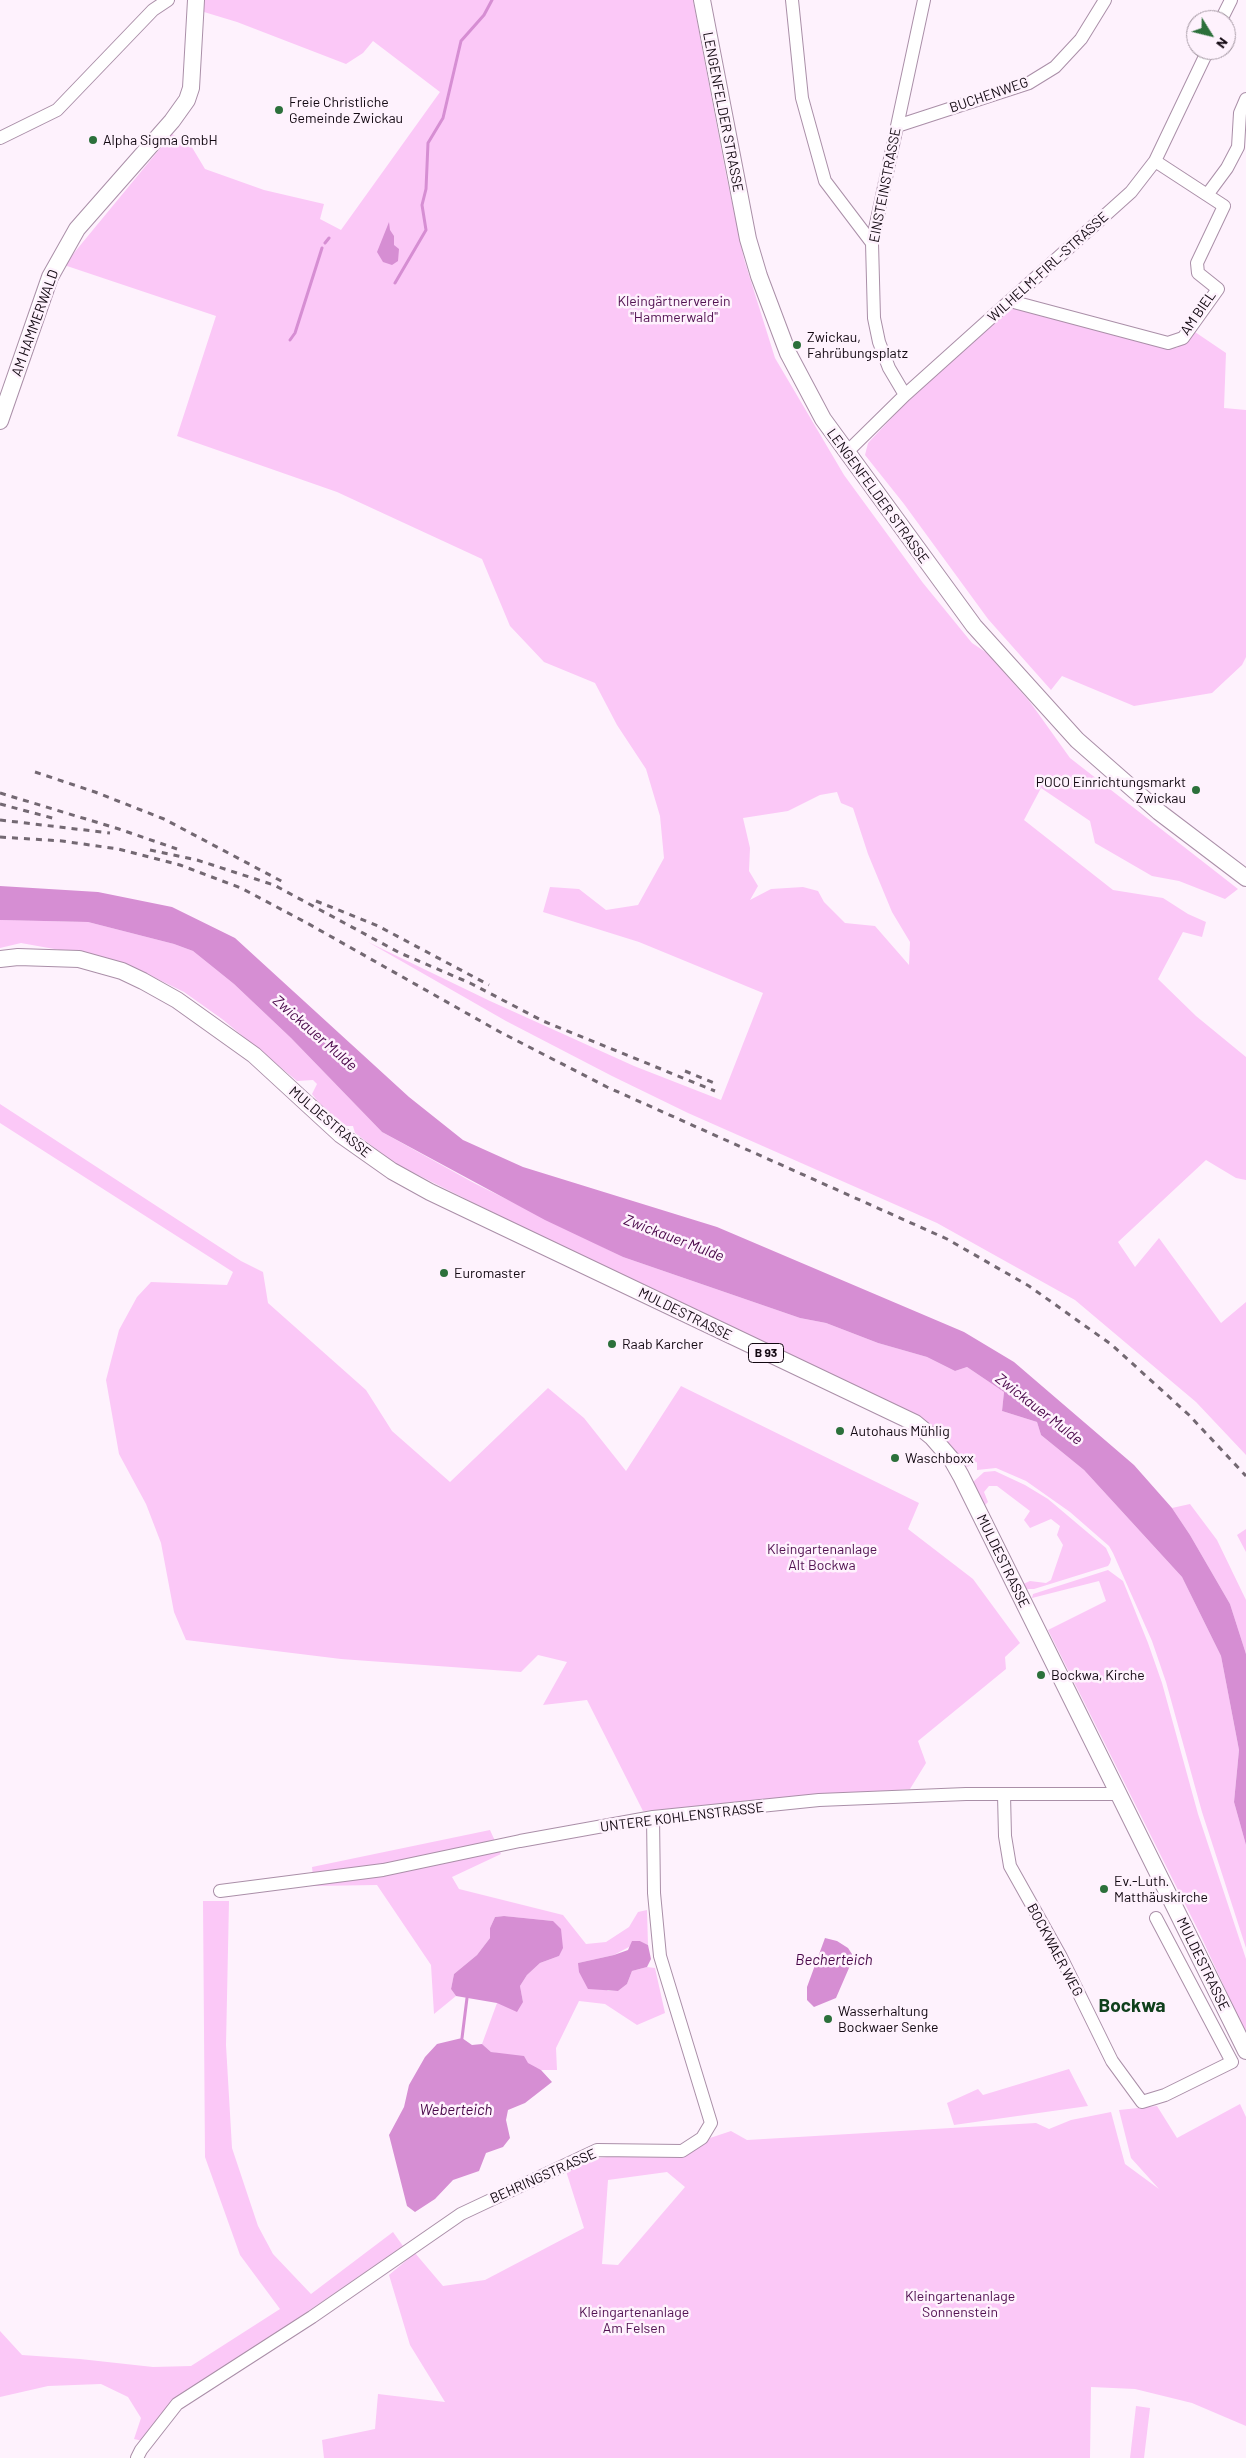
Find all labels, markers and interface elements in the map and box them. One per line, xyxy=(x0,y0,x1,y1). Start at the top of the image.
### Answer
north arrow xyxy=(1186,10,1236,60)
street label: LENGENFELDER STRASSE xyxy=(699,30,747,194)
text: N xyxy=(1213,35,1232,52)
street label: BUCHENWEG xyxy=(947,74,1031,116)
place label: Freie Christliche Gemeinde Zwickau xyxy=(289,94,403,126)
marker: Freie Christliche Gemeinde Zwickau xyxy=(273,104,285,116)
street label: EINSTEINSTRASSE xyxy=(866,126,904,244)
place label: Alpha Sigma GmbH xyxy=(103,132,218,148)
marker: Alpha Sigma GmbH xyxy=(87,134,99,146)
street label: WILHELM-FIRL-STRASSE xyxy=(984,208,1112,326)
street label: AM HAMMERWALD xyxy=(8,267,62,379)
street label: AM BIEL xyxy=(1177,288,1219,338)
park label: Kleingärtnerverein "Hammerwald" xyxy=(617,293,731,326)
place label: Zwickau, Fahrübungsplatz xyxy=(807,329,908,362)
marker: Zwickau, Fahrübungsplatz xyxy=(791,339,803,351)
street label: LENGENFELDER STRASSE xyxy=(823,425,933,567)
place label: POCO Einrichtungsmarkt Zwickau xyxy=(1036,774,1186,806)
marker: POCO Einrichtungsmarkt Zwickau xyxy=(1190,784,1202,796)
water label: Zwickauer Mulde xyxy=(269,992,361,1074)
street label: MULDESTRASSE xyxy=(286,1083,374,1161)
water label: Zwickauer Mulde xyxy=(621,1211,727,1265)
place label: Euromaster xyxy=(454,1265,526,1281)
marker: Euromaster xyxy=(438,1267,450,1279)
street label: MULDESTRASSE xyxy=(636,1284,734,1344)
place label: Raab Karcher xyxy=(622,1336,703,1352)
marker: Raab Karcher xyxy=(606,1338,618,1350)
road number: B 93 xyxy=(748,1344,784,1362)
water label: Zwickauer Mulde xyxy=(992,1369,1086,1449)
place label: Autohaus Mühlig xyxy=(850,1423,950,1439)
marker: Autohaus Mühlig xyxy=(834,1425,846,1437)
place label: Waschboxx xyxy=(905,1450,974,1466)
marker: Waschboxx xyxy=(889,1452,901,1464)
street label: MULDESTRASSE xyxy=(973,1512,1033,1610)
park label: Kleingartenanlage Alt Bockwa xyxy=(767,1541,877,1574)
place label: Bockwa, Kirche xyxy=(1051,1667,1145,1683)
marker: Bockwa, Kirche xyxy=(1035,1669,1047,1681)
street label: UNTERE KOHLENSTRASSE xyxy=(599,1799,765,1835)
place label: Ev.-Luth. Matthäuskirche xyxy=(1114,1873,1208,1905)
marker: Ev.-Luth. Matthäuskirche xyxy=(1098,1883,1110,1895)
street label: BOCKWAER WEG xyxy=(1023,1901,1087,1999)
street label: MULDESTRASSE xyxy=(1173,1915,1233,2013)
water label: Becherteich xyxy=(795,1951,873,1969)
district label: Bockwa xyxy=(1098,1995,1166,2017)
place label: Wasserhaltung Bockwaer Senke xyxy=(838,2003,939,2035)
marker: Wasserhaltung Bockwaer Senke xyxy=(822,2013,834,2025)
water label: Weberteich xyxy=(420,2101,492,2119)
street label: BEHRINGSTRASSE xyxy=(487,2145,599,2207)
park label: Kleingartenanlage Sonnenstein xyxy=(905,2288,1015,2320)
park label: Kleingartenanlage Am Felsen xyxy=(579,2304,689,2336)

